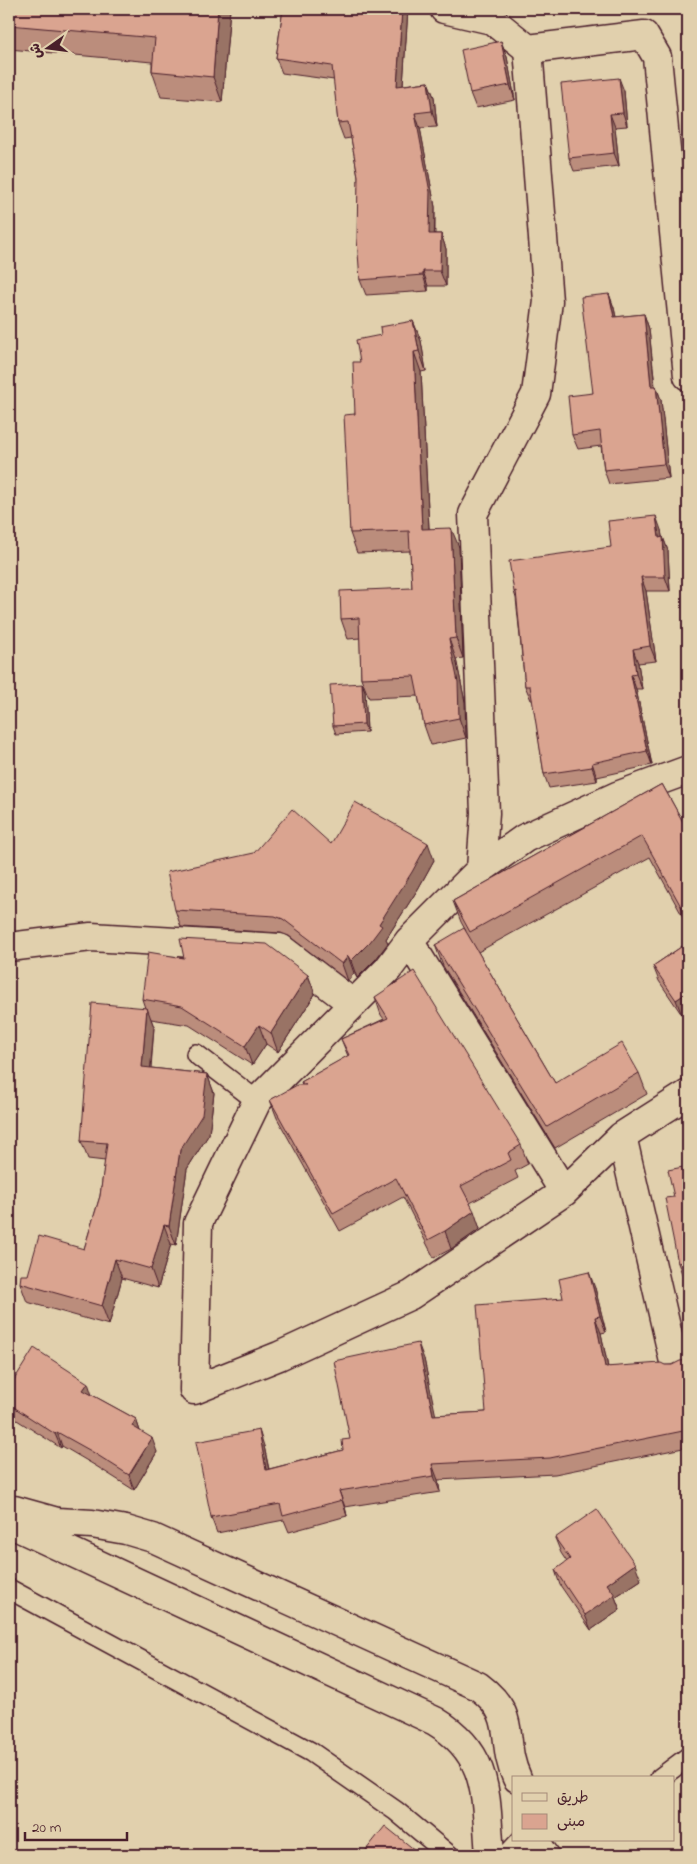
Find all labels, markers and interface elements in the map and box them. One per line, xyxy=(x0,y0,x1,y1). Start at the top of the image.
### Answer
north arrow xyxy=(22,22,72,72)
text: ش xyxy=(25,41,49,61)
legend xyxy=(512,1776,674,1842)
text: طريق xyxy=(557,1787,589,1809)
scale bar xyxy=(25,1809,128,1841)
text: مبنى xyxy=(557,1811,585,1833)
text: 20 m xyxy=(32,1817,62,1839)

